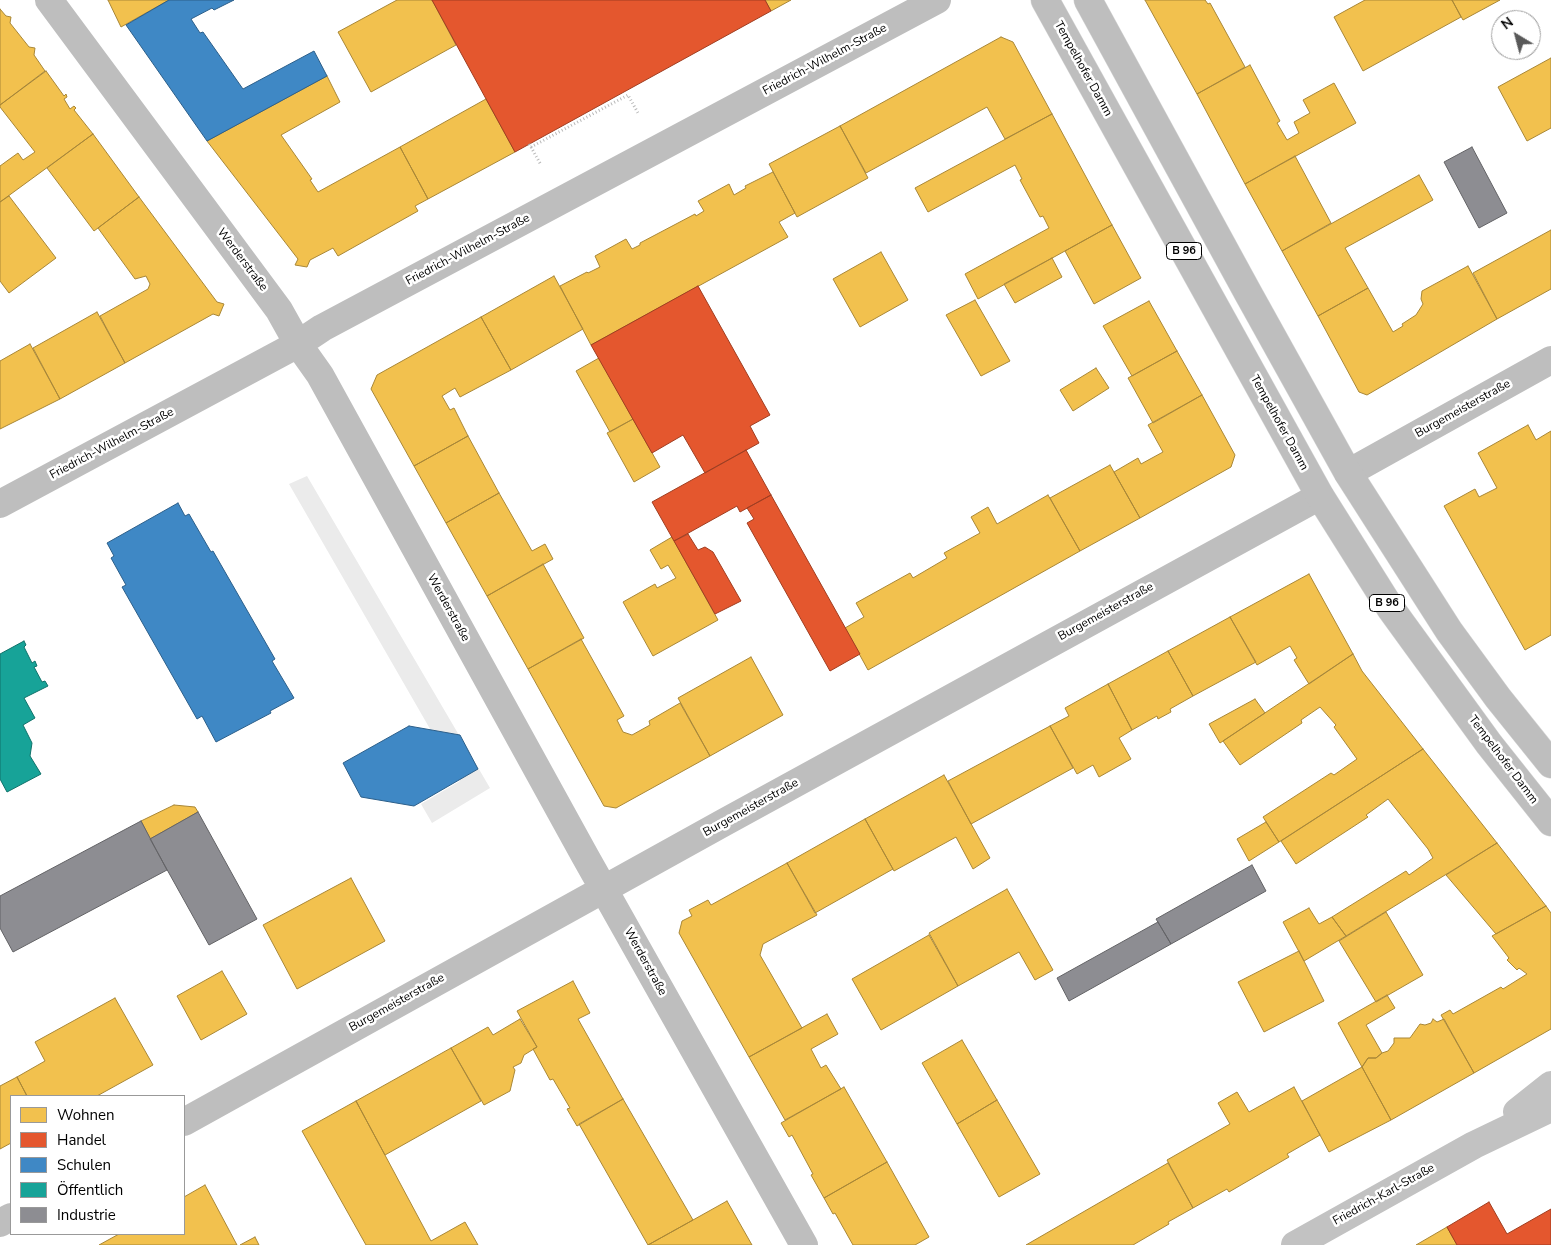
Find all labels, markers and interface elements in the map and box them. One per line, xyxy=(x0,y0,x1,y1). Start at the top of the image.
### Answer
north arrow xyxy=(1491,10,1541,60)
text: N xyxy=(1497,13,1517,34)
street label: Tempelhofer Damm xyxy=(1051,19,1115,119)
street label: Friedrich-Wilhelm-Straße xyxy=(761,21,889,99)
street label: Friedrich-Wilhelm-Straße xyxy=(404,211,532,289)
street label: Werderstraße xyxy=(214,226,270,294)
road number: B 96 xyxy=(1166,242,1202,260)
street label: Tempelhofer Damm xyxy=(1247,373,1311,473)
street label: Burgemeisterstraße xyxy=(1413,377,1513,441)
street label: Friedrich-Wilhelm-Straße xyxy=(48,405,176,483)
street label: Werderstraße xyxy=(424,572,472,644)
street label: Burgemeisterstraße xyxy=(1056,580,1156,644)
road number: B 96 xyxy=(1370,594,1404,612)
street label: Tempelhofer Damm xyxy=(1465,713,1541,807)
street label: Burgemeisterstraße xyxy=(701,776,801,840)
street label: Werderstraße xyxy=(621,926,669,998)
street label: Burgemeisterstraße xyxy=(347,971,447,1035)
legend xyxy=(10,1095,185,1235)
text: Wohnen xyxy=(57,1105,115,1125)
text: Handel xyxy=(57,1130,106,1150)
text: Schulen xyxy=(57,1155,111,1175)
street label: Friedrich-Karl-Straße xyxy=(1331,1161,1437,1229)
text: Öffentlich xyxy=(57,1180,123,1200)
text: Industrie xyxy=(57,1205,116,1225)

